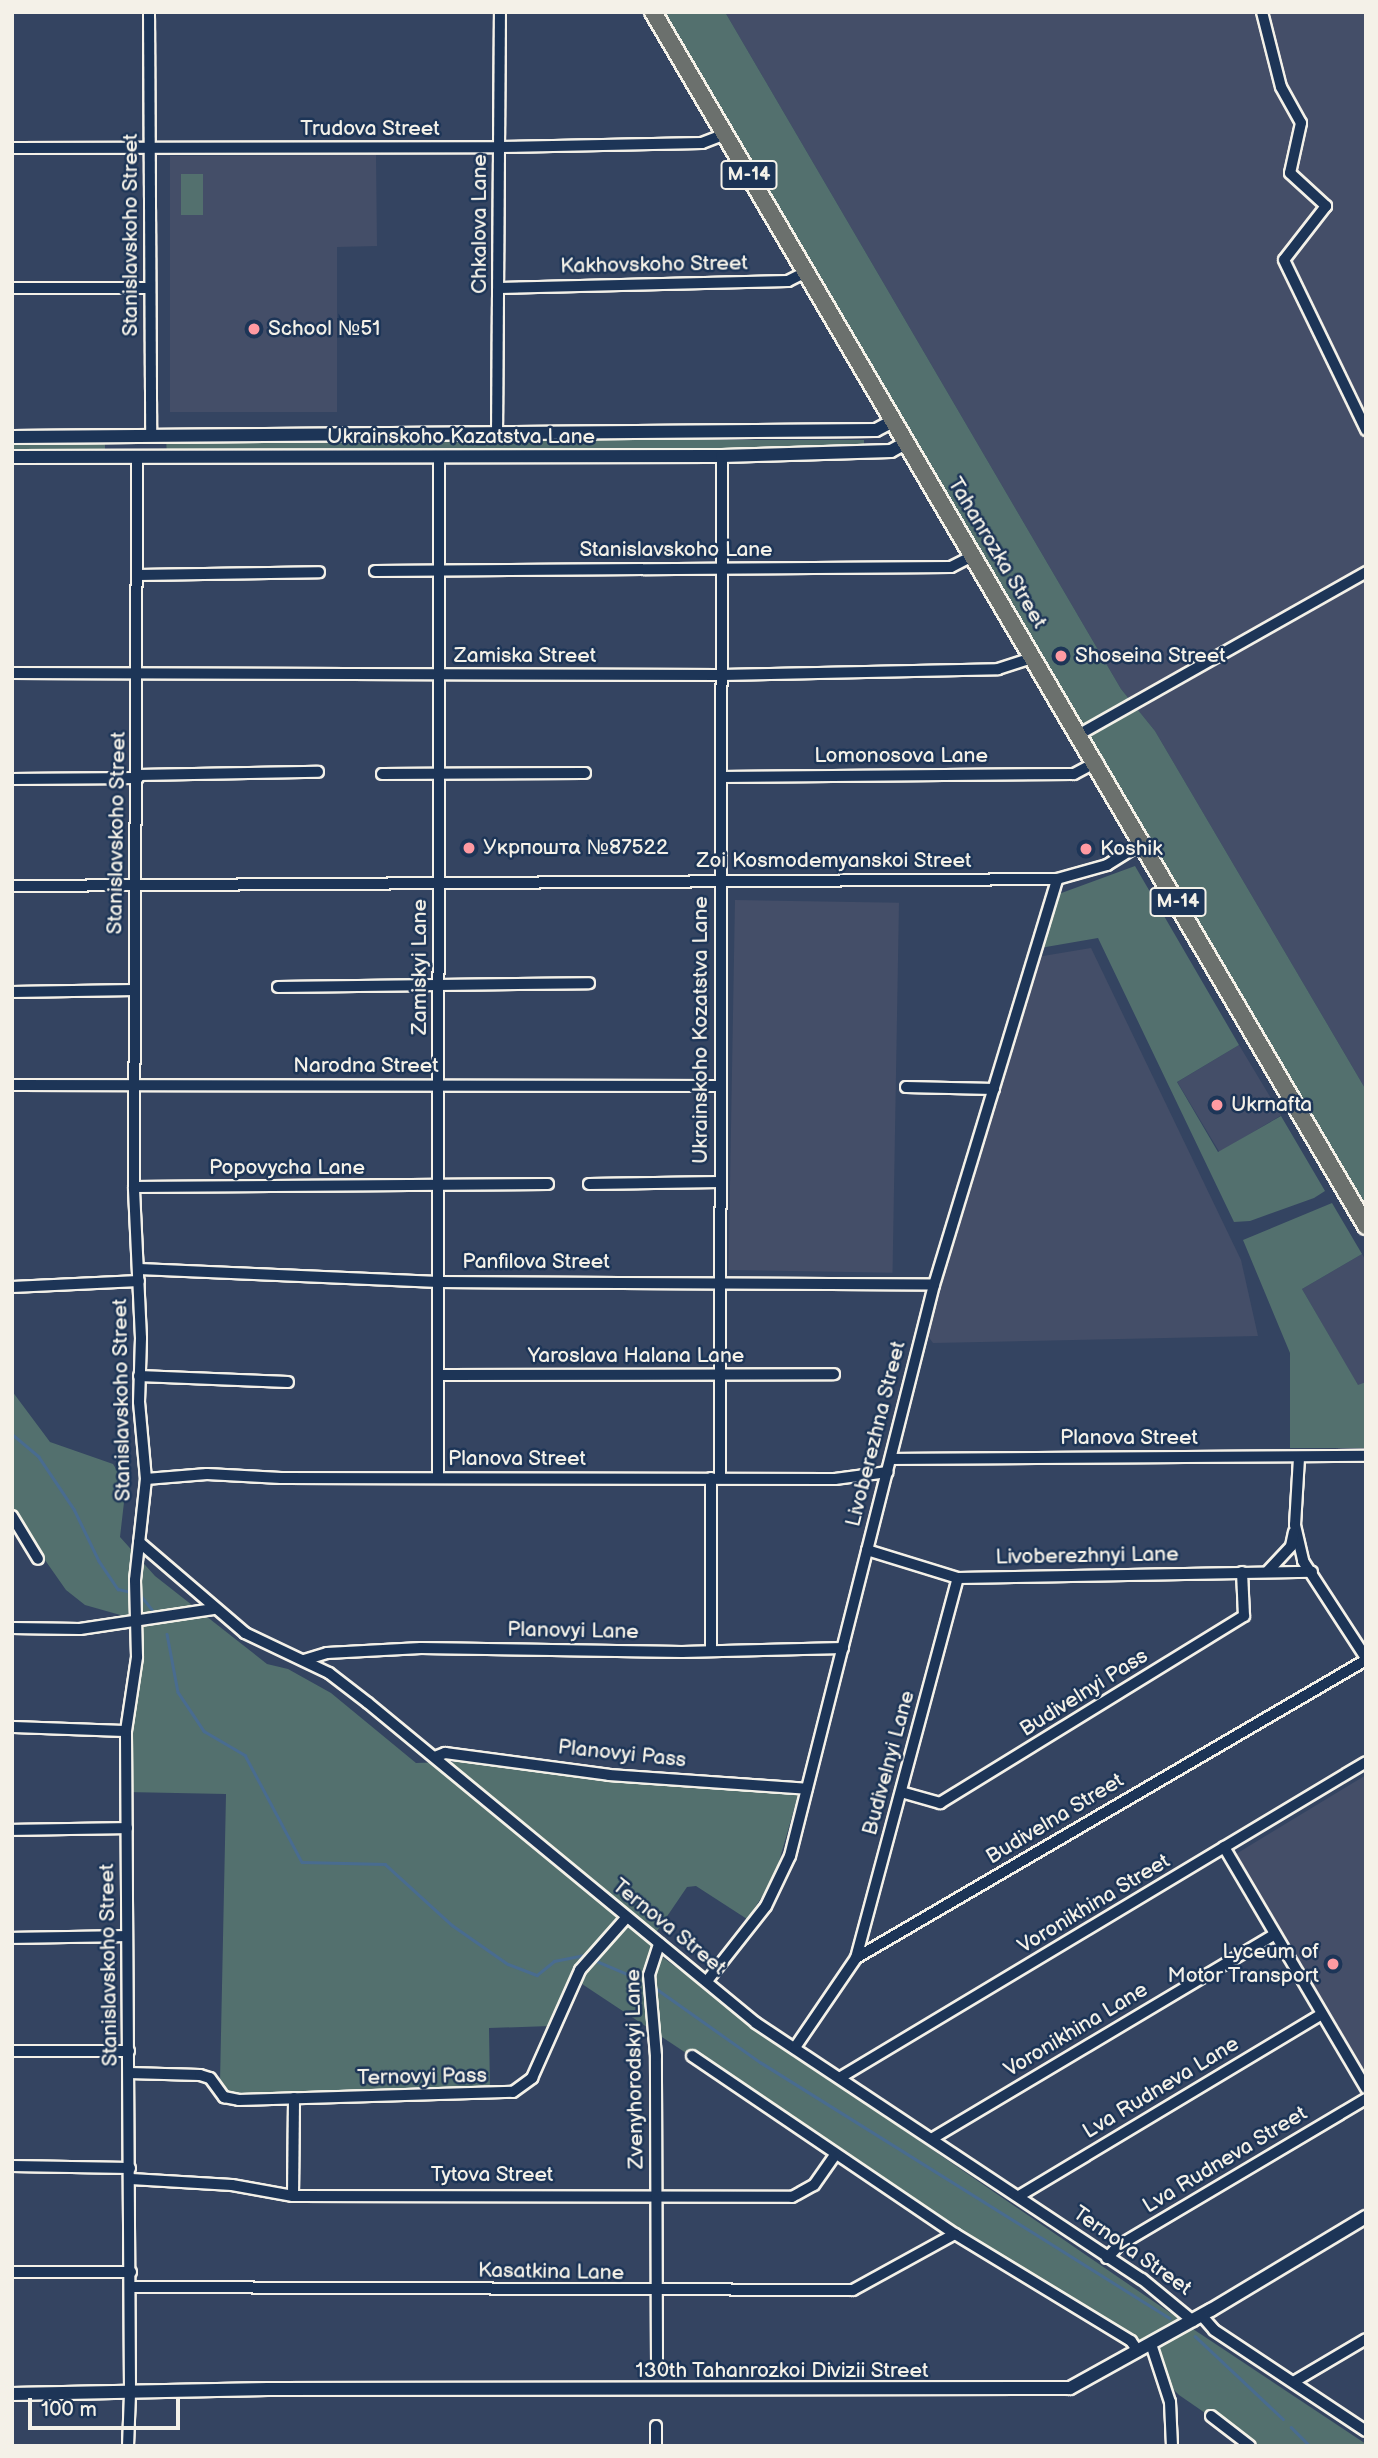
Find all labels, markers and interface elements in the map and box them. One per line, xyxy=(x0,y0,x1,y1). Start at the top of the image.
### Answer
street label: Trudova Street xyxy=(300,116,440,142)
street label: Stanislavskoho Street xyxy=(118,133,144,337)
street label: Chkalova Lane xyxy=(467,154,493,294)
road number: М-14 xyxy=(719,160,779,190)
street label: Kakhovskoho Street xyxy=(560,251,748,279)
place label: School №51 xyxy=(268,316,380,342)
marker: School №51 xyxy=(246,321,262,337)
street label: Ukrainskoho Kazatstva Lane xyxy=(327,424,595,450)
street label: Tahanrozka Street xyxy=(942,473,1052,633)
street label: Stanislavskoho Lane xyxy=(579,537,773,563)
street label: Zamiska Street xyxy=(454,643,596,669)
place label: Shoseina Street xyxy=(1075,643,1226,669)
marker: Shoseina Street xyxy=(1053,648,1069,664)
street label: Stanislavskoho Street xyxy=(103,731,131,935)
street label: Lomonosova Lane xyxy=(814,743,988,769)
place label: Укрпошта №87522 xyxy=(483,835,668,861)
place label: Koshik xyxy=(1100,836,1162,862)
marker: Укрпошта №87522 xyxy=(461,840,477,856)
marker: Koshik xyxy=(1078,841,1094,857)
street label: Zoi Kosmodemyanskoi Street xyxy=(696,848,972,874)
road number: М-14 xyxy=(1148,887,1208,918)
street label: Ukrainskoho Kozatstva Lane xyxy=(688,896,714,1164)
street label: Zamiskyi Lane xyxy=(407,899,433,1035)
street label: Narodna Street xyxy=(293,1053,439,1079)
place label: Ukrnafta xyxy=(1231,1092,1312,1118)
marker: Ukrnafta xyxy=(1209,1097,1225,1113)
street label: Popovycha Lane xyxy=(209,1155,365,1181)
street label: Panfilova Street xyxy=(462,1249,610,1275)
street label: Stanislavskoho Street xyxy=(108,1298,136,1502)
street label: Livoberezhna Street xyxy=(841,1338,911,1530)
street label: Yaroslava Halana Lane xyxy=(528,1343,744,1369)
street label: Planova Street xyxy=(1060,1425,1198,1451)
street label: Planova Street xyxy=(448,1446,586,1472)
street label: Livoberezhnyi Lane xyxy=(995,1542,1179,1570)
street label: Planovyi Lane xyxy=(507,1617,639,1645)
street label: Budivelnyi Pass xyxy=(1015,1644,1153,1742)
street label: Budivelnyi Lane xyxy=(858,1688,920,1838)
street label: Planovyi Pass xyxy=(557,1735,687,1773)
street label: Budivelna Street xyxy=(982,1768,1128,1870)
street label: Voronikhina Street xyxy=(1013,1849,1175,1959)
street label: Stanislavskoho Street xyxy=(95,1863,123,2067)
street label: Ternova Street xyxy=(607,1873,731,1981)
place label: Lyceum of Motor Transport xyxy=(1167,1939,1319,1989)
marker: Lyceum of Motor Transport xyxy=(1325,1956,1341,1972)
street label: Zvenyhorodskyi Lane xyxy=(621,1969,649,2169)
street label: Voronikhina Lane xyxy=(1000,1977,1152,2083)
street label: Lva Rudneva Lane xyxy=(1078,2032,1244,2144)
street label: Ternovyi Pass xyxy=(357,2063,487,2091)
street label: Lva Rudneva Street xyxy=(1138,2101,1312,2219)
street label: Tytova Street xyxy=(430,2162,554,2188)
street label: Ternova Street xyxy=(1068,2201,1196,2301)
street label: Kasatkina Lane xyxy=(478,2258,624,2286)
street label: 130th Tahanrozkoi Divizii Street xyxy=(635,2358,929,2384)
scale bar xyxy=(32,2384,184,2428)
text: 100 m xyxy=(41,2397,97,2422)

